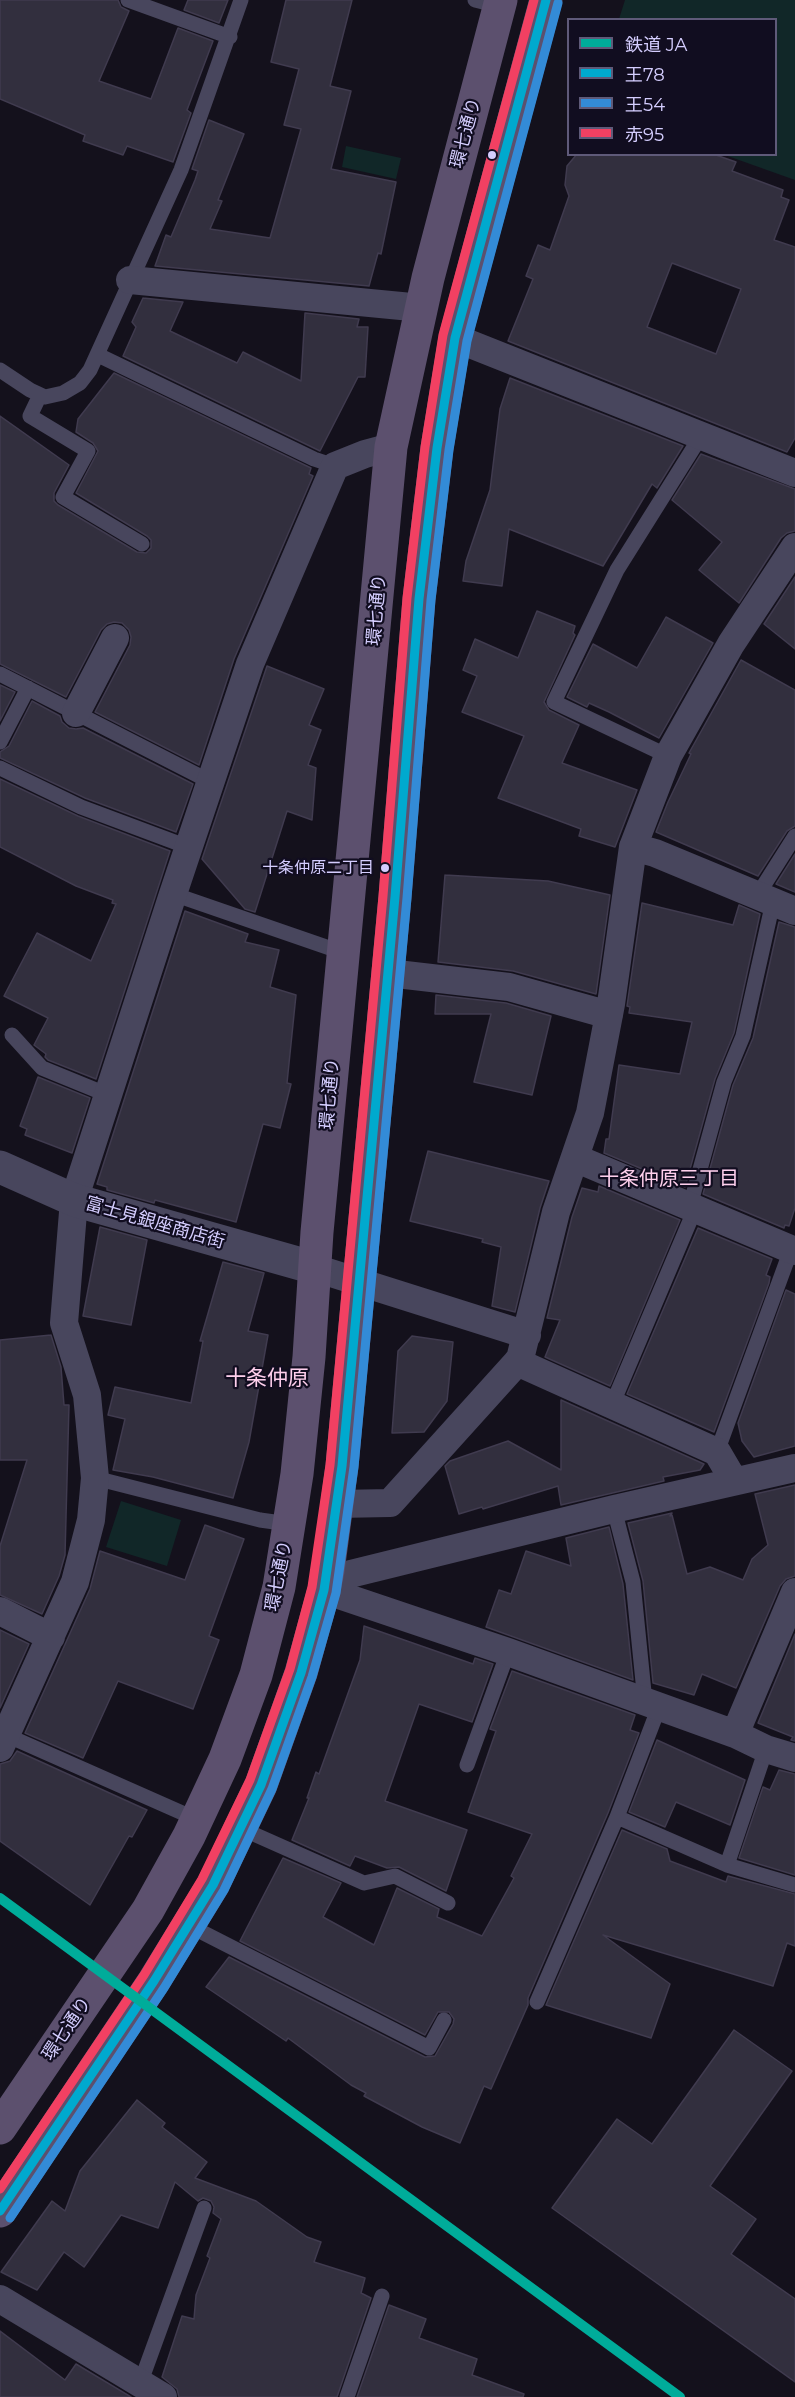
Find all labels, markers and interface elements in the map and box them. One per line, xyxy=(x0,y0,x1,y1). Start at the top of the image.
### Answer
legend xyxy=(567,18,777,156)
text: 鉄道 JA xyxy=(625,34,687,56)
text: 王78 xyxy=(625,64,665,86)
text: 王54 xyxy=(625,94,665,116)
street label: 環七通り xyxy=(446,95,486,171)
text: 赤95 xyxy=(625,124,664,146)
unlabelled marker xyxy=(486,149,498,161)
street label: 環七通り xyxy=(363,573,391,647)
place label: 十条仲原二丁目 xyxy=(262,858,374,878)
marker: 十条仲原二丁目 xyxy=(379,862,391,874)
street label: 環七通り xyxy=(316,1057,344,1131)
district label: 十条仲原三丁目 xyxy=(599,1167,739,1191)
street label: 富士見銀座商店街 xyxy=(83,1193,227,1253)
district label: 十条仲原 xyxy=(225,1366,309,1392)
street label: 環七通り xyxy=(262,1539,296,1613)
street label: 環七通り xyxy=(38,1993,96,2065)

